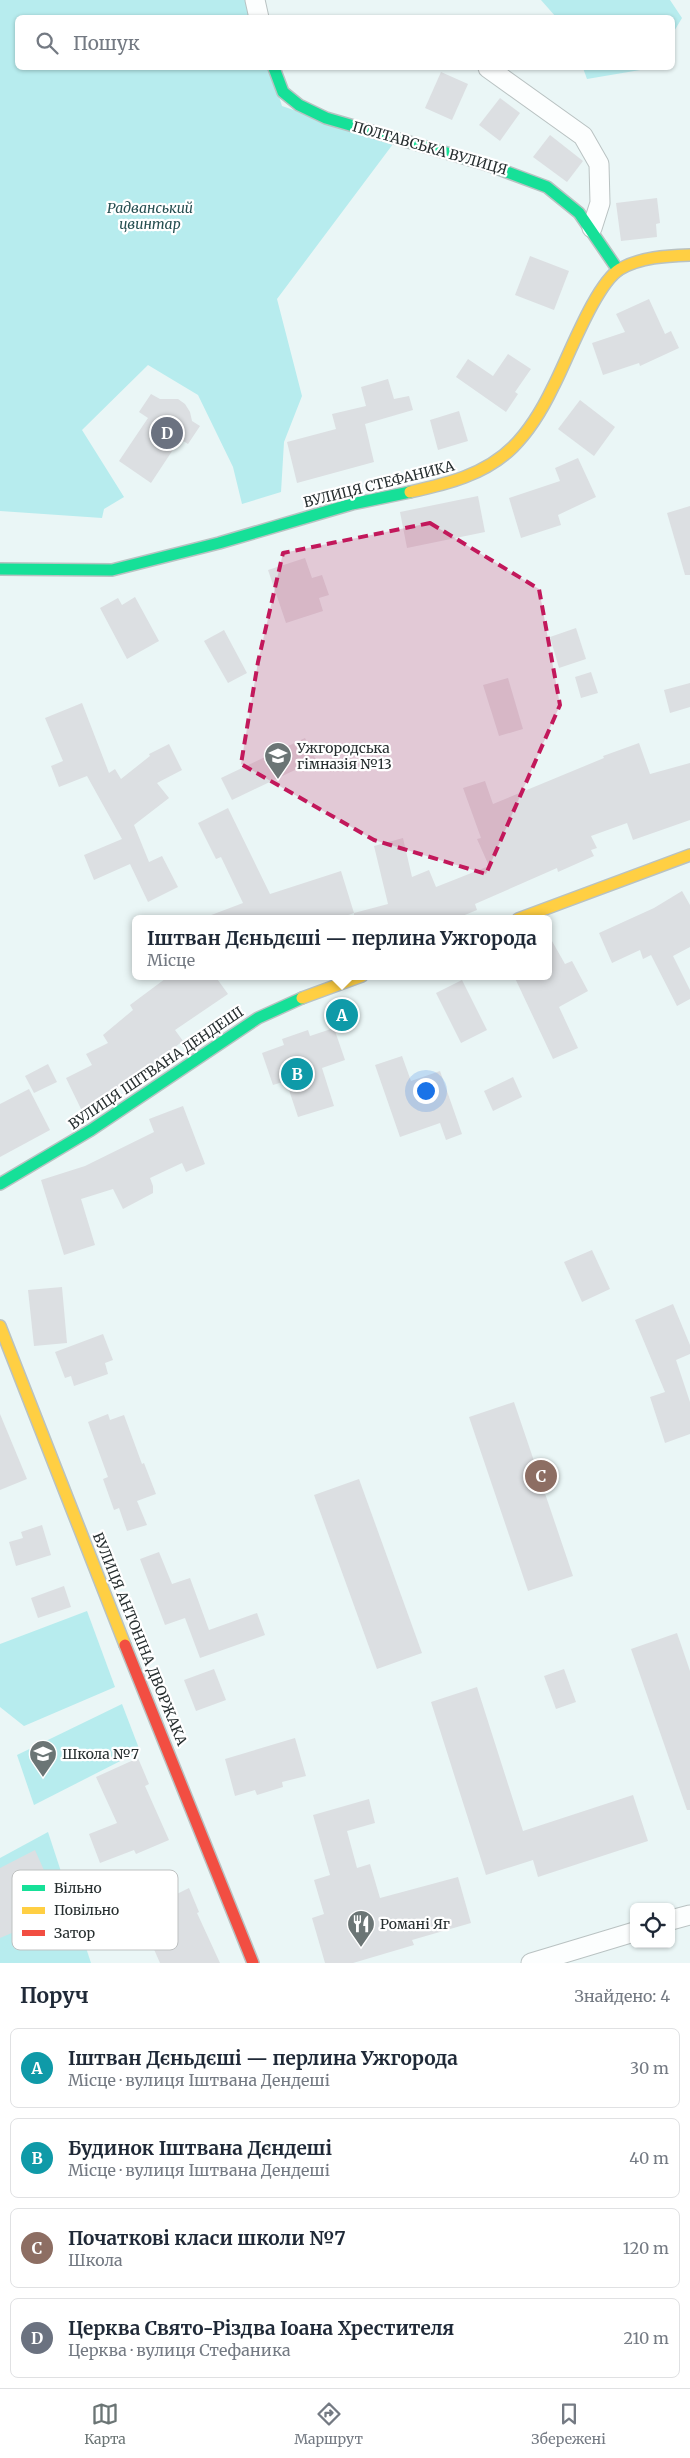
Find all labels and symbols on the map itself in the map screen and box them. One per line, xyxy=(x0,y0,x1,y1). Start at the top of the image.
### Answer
street label: ПОЛТАВСЬКА ВУЛИЦЯ xyxy=(350,117,510,179)
park label: Радванський цвинтар xyxy=(107,199,193,233)
pin: D xyxy=(151,414,183,452)
street label: ВУЛИЦЯ СТЕФАНИКА xyxy=(302,456,457,511)
place label: Ужгородська гімназія №13 xyxy=(296,739,392,773)
school or university icon: Ужгородська гімназія №13 xyxy=(263,741,293,780)
pin: A xyxy=(326,996,358,1034)
street label: ВУЛИЦЯ ІШТВАНА ДЕНДЕШІ xyxy=(65,1003,247,1133)
pin: B xyxy=(281,1055,313,1093)
your location xyxy=(413,1078,439,1104)
pin: C xyxy=(525,1457,557,1495)
street label: ВУЛИЦЯ АНТОНІНА ДВОРЖАКА xyxy=(89,1530,191,1748)
school or university icon: Школа №7 xyxy=(28,1739,58,1778)
place label: Школа №7 xyxy=(62,1745,139,1763)
legend xyxy=(12,1870,178,1950)
text: Вільно xyxy=(54,1879,102,1897)
text: Повільно xyxy=(54,1901,119,1919)
restaurant icon: Романі Яг xyxy=(346,1909,376,1948)
place label: Романі Яг xyxy=(380,1915,450,1933)
text: Затор xyxy=(54,1924,95,1942)

